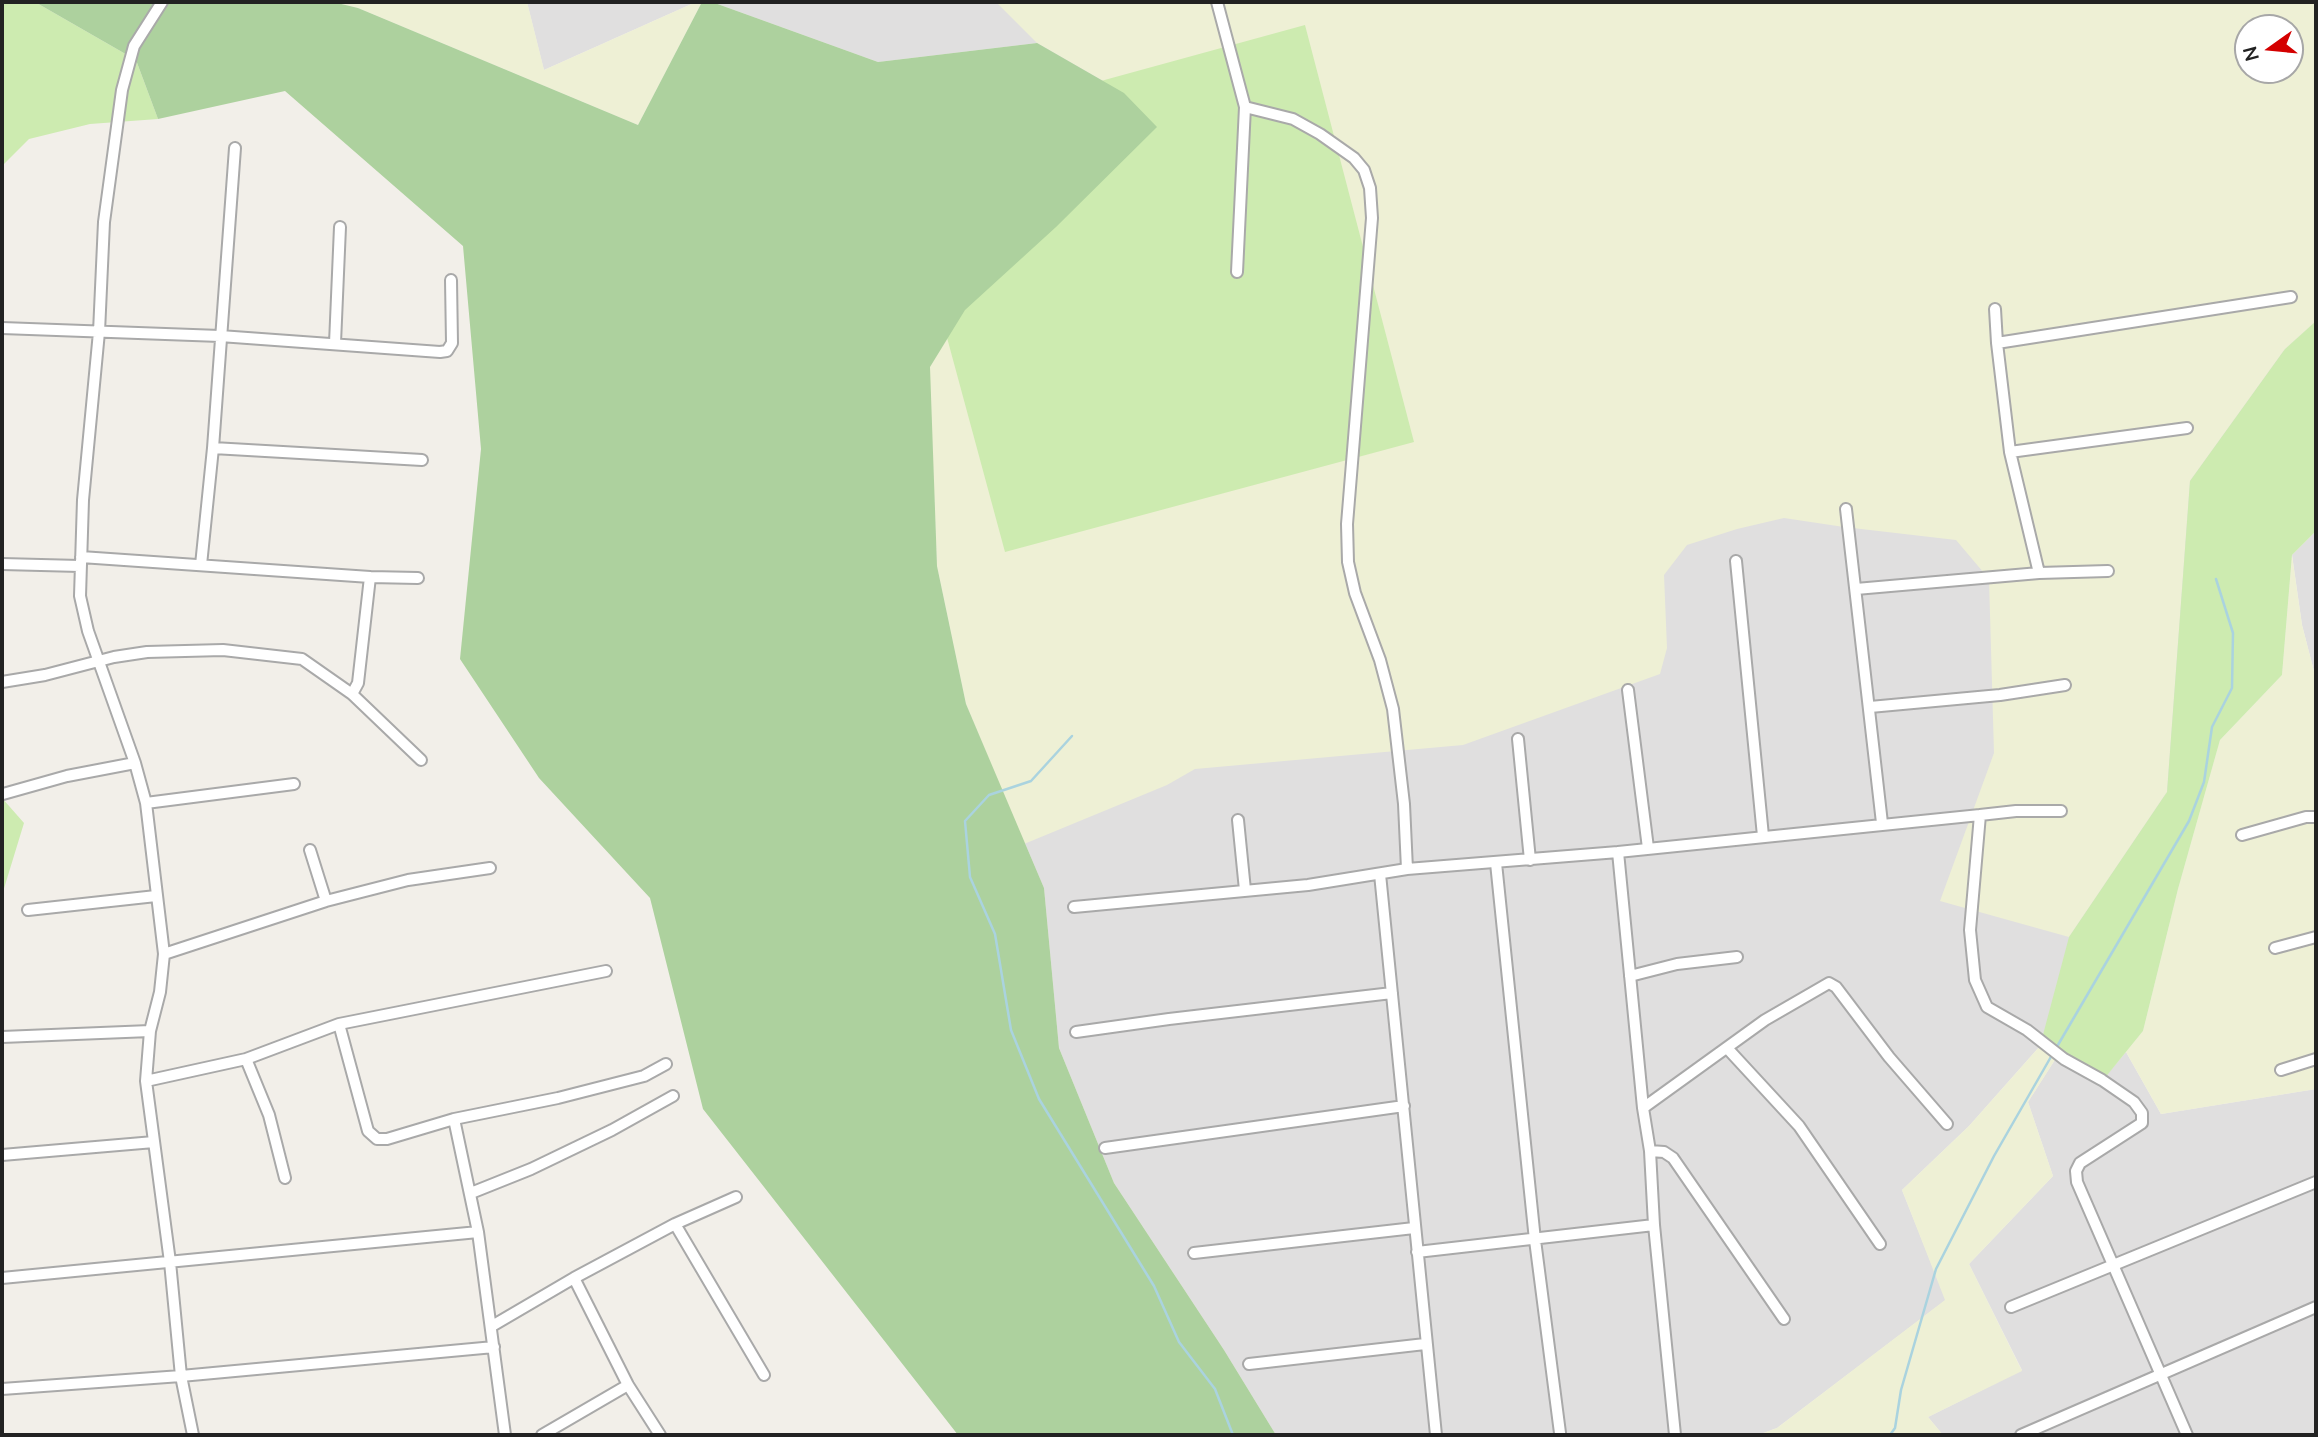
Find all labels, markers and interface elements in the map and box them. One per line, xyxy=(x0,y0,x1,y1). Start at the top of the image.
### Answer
north arrow xyxy=(2234,14,2304,84)
text: N xyxy=(2237,44,2264,64)

